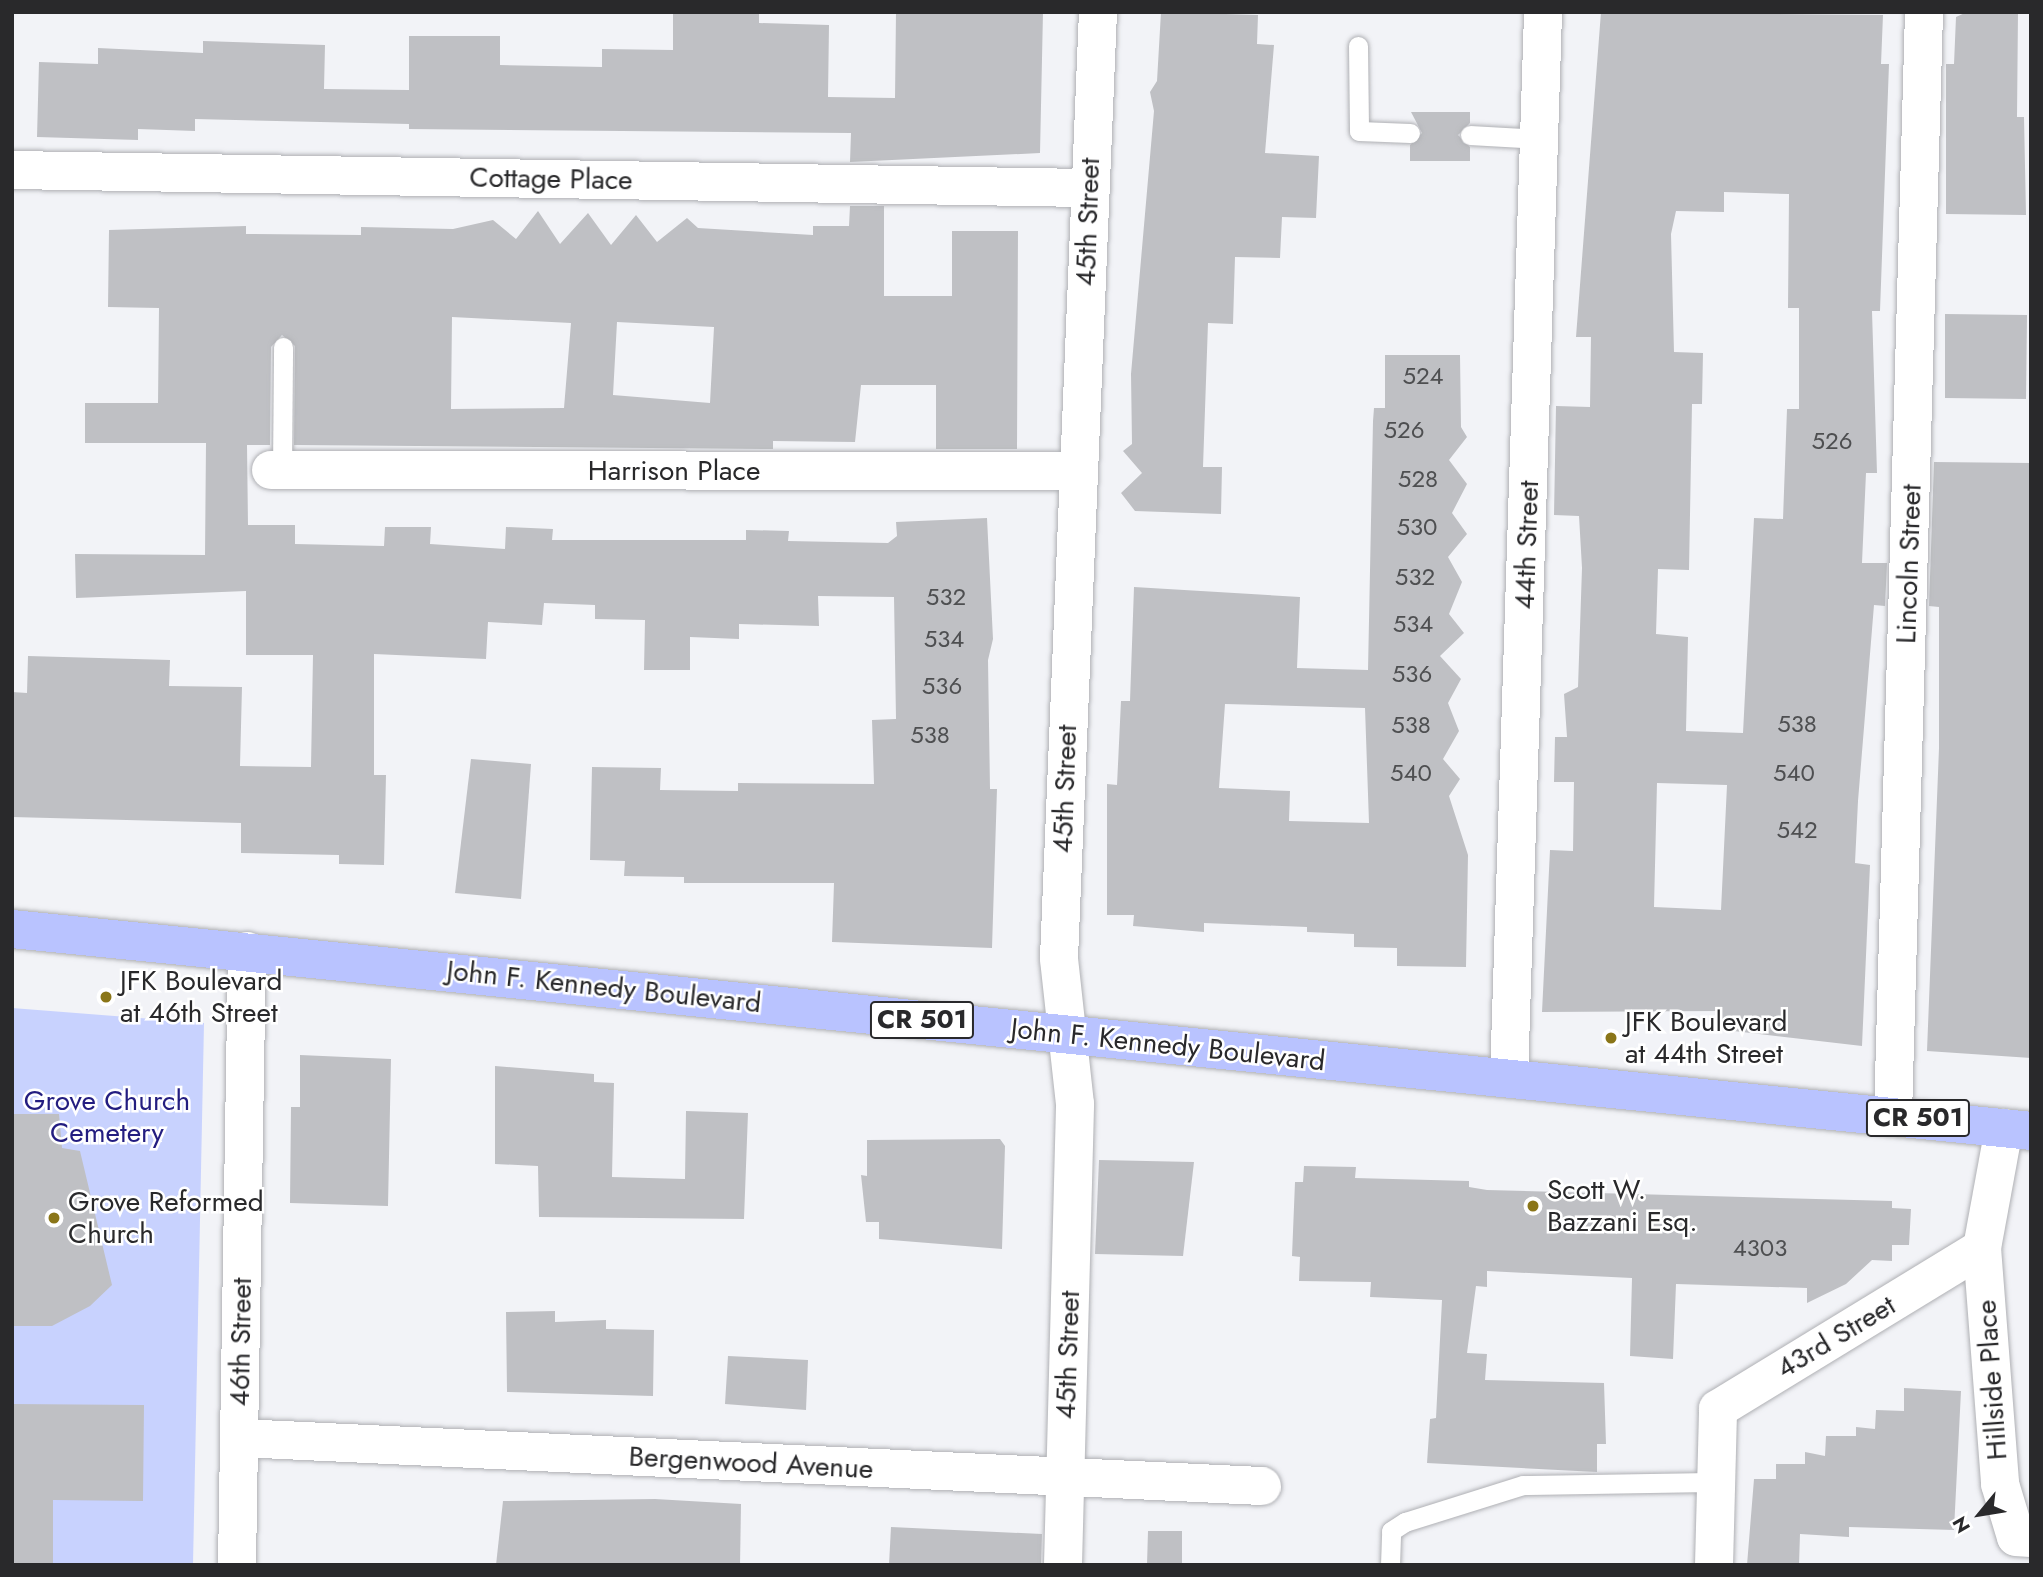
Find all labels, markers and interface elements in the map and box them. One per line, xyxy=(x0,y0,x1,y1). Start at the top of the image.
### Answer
street label: 45th Street xyxy=(1069,157,1107,287)
street label: Cottage Place xyxy=(469,161,633,197)
house number: 524 xyxy=(1402,362,1444,390)
house number: 526 xyxy=(1383,416,1425,444)
house number: 526 xyxy=(1811,427,1853,455)
street label: Harrison Place xyxy=(588,454,760,488)
house number: 528 xyxy=(1398,465,1438,493)
street label: 44th Street xyxy=(1508,480,1546,610)
street label: Lincoln Street xyxy=(1889,484,1929,644)
house number: 530 xyxy=(1396,513,1438,541)
house number: 532 xyxy=(1395,563,1435,591)
house number: 532 xyxy=(926,583,966,611)
house number: 534 xyxy=(1393,610,1433,638)
house number: 534 xyxy=(924,625,964,653)
house number: 536 xyxy=(1392,660,1432,688)
house number: 536 xyxy=(922,672,962,700)
house number: 538 xyxy=(1777,710,1817,738)
house number: 538 xyxy=(1391,711,1431,739)
house number: 538 xyxy=(910,721,950,749)
street label: 45th Street xyxy=(1046,724,1084,854)
house number: 540 xyxy=(1390,759,1432,787)
house number: 540 xyxy=(1773,759,1815,787)
house number: 542 xyxy=(1776,816,1818,844)
street label: John F. Kennedy Boulevard xyxy=(445,954,763,1020)
place label: JFK Boulevard at 46th Street xyxy=(120,964,282,1030)
marker: JFK Boulevard at 46th Street xyxy=(98,989,114,1005)
road number: CR 501 xyxy=(870,998,974,1042)
place label: JFK Boulevard at 44th Street xyxy=(1625,1005,1787,1071)
street label: John F. Kennedy Boulevard xyxy=(1009,1012,1327,1078)
marker: JFK Boulevard at 44th Street xyxy=(1603,1030,1619,1046)
park label: Grove Church Cemetery xyxy=(24,1084,190,1150)
road number: CR 501 xyxy=(1866,1096,1970,1140)
place label: Scott W. Bazzani Esq. xyxy=(1547,1173,1698,1239)
place label: Grove Reformed Church xyxy=(68,1185,264,1251)
marker: Scott W. Bazzani Esq. xyxy=(1525,1198,1541,1214)
marker: Grove Reformed Church xyxy=(46,1210,62,1226)
house number: 4303 xyxy=(1733,1234,1787,1262)
street label: 46th Street xyxy=(223,1277,259,1407)
street label: 43rd Street xyxy=(1771,1289,1901,1385)
street label: 45th Street xyxy=(1049,1290,1087,1420)
street label: Hillside Place xyxy=(1970,1299,2014,1461)
street label: Bergenwood Avenue xyxy=(628,1440,874,1486)
north arrow xyxy=(1945,1479,2015,1549)
text: N xyxy=(1946,1511,1977,1538)

